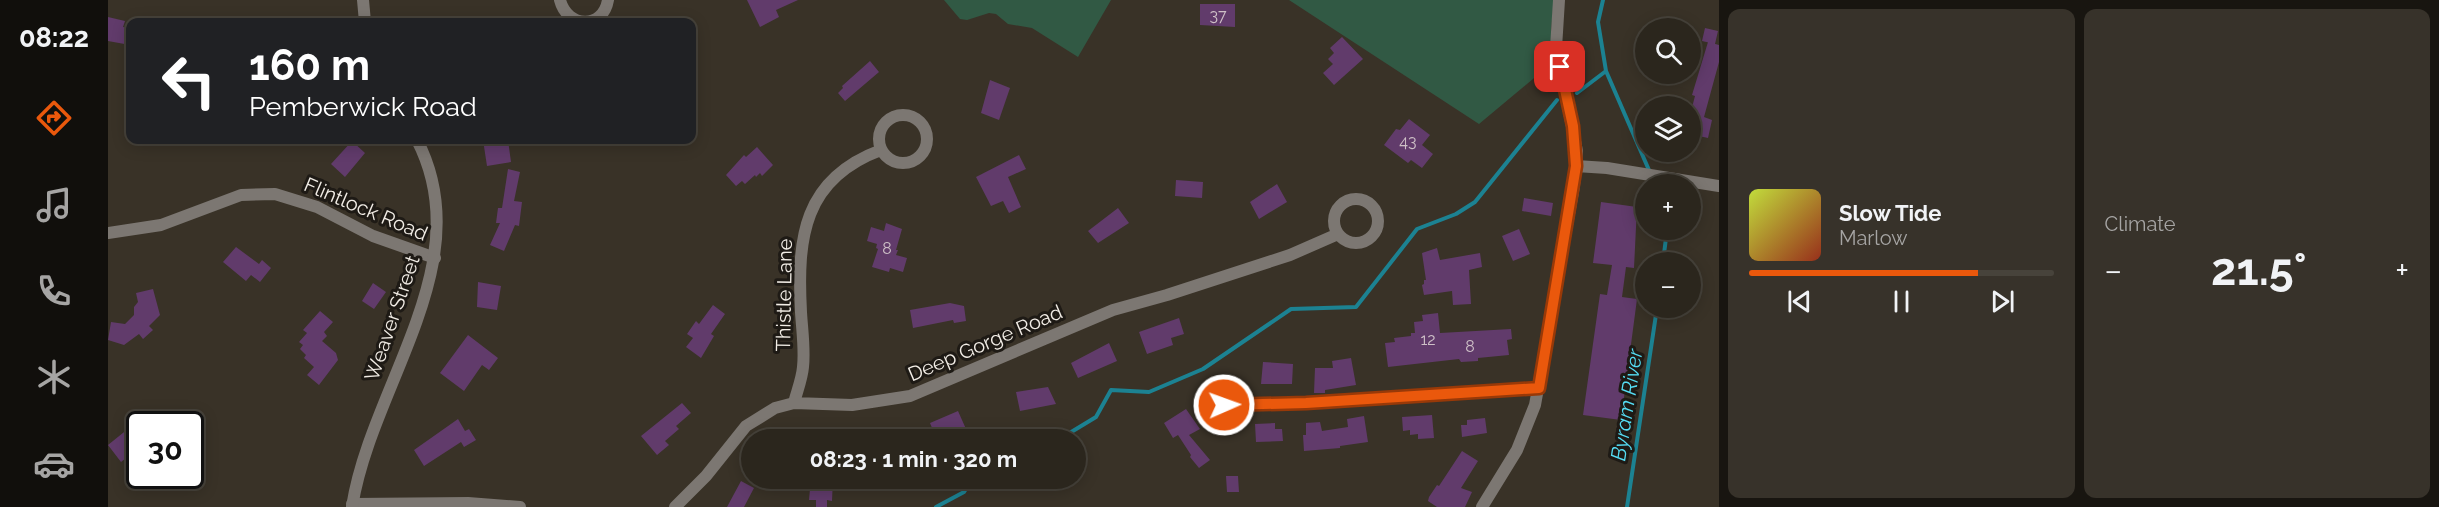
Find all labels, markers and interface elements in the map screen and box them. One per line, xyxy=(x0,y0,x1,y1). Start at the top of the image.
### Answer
house number: 37 xyxy=(1209,6,1227,25)
map controls xyxy=(1635,18,1701,318)
button: search xyxy=(1635,18,1701,84)
text: 08:22 xyxy=(19,22,89,53)
text: 160 m xyxy=(249,41,370,90)
pin xyxy=(1534,41,1585,92)
icon: left xyxy=(150,42,228,120)
icon: arrive xyxy=(1543,50,1576,83)
text: Pemberwick Road xyxy=(249,91,477,122)
button: layers xyxy=(1635,96,1701,162)
icon: directions xyxy=(33,97,75,139)
house number: 43 xyxy=(1399,132,1417,151)
street label: Flintlock Road xyxy=(301,172,431,246)
button: + xyxy=(1635,174,1701,240)
icon: music xyxy=(33,184,75,226)
text: Slow Tide xyxy=(1839,200,1941,226)
text: Climate xyxy=(2105,212,2176,236)
text: Marlow xyxy=(1839,226,1908,250)
street label: Thistle Lane xyxy=(771,238,797,352)
house number: 8 xyxy=(882,239,892,258)
text: 21.5° xyxy=(2211,243,2307,296)
text: − xyxy=(2105,251,2122,290)
text: + xyxy=(2395,251,2409,290)
street label: Weaver Street xyxy=(359,252,425,384)
button: − xyxy=(1635,252,1701,318)
icon: phone xyxy=(33,270,75,312)
icon: previous xyxy=(1783,285,1816,318)
icon: pause xyxy=(1885,285,1918,318)
icon: next xyxy=(1986,285,2019,318)
street label: Deep Gorge Road xyxy=(904,300,1066,386)
house number: 12 xyxy=(1420,330,1436,349)
house number: 8 xyxy=(1465,337,1475,356)
water label: Byram River xyxy=(1605,346,1648,463)
icon: climate xyxy=(33,356,75,398)
position arrow xyxy=(1192,373,1256,437)
speed limit sign: 30 xyxy=(126,411,204,489)
icon: car xyxy=(33,443,75,485)
text: 08:23 · 1 min · 320 m xyxy=(810,446,1017,472)

